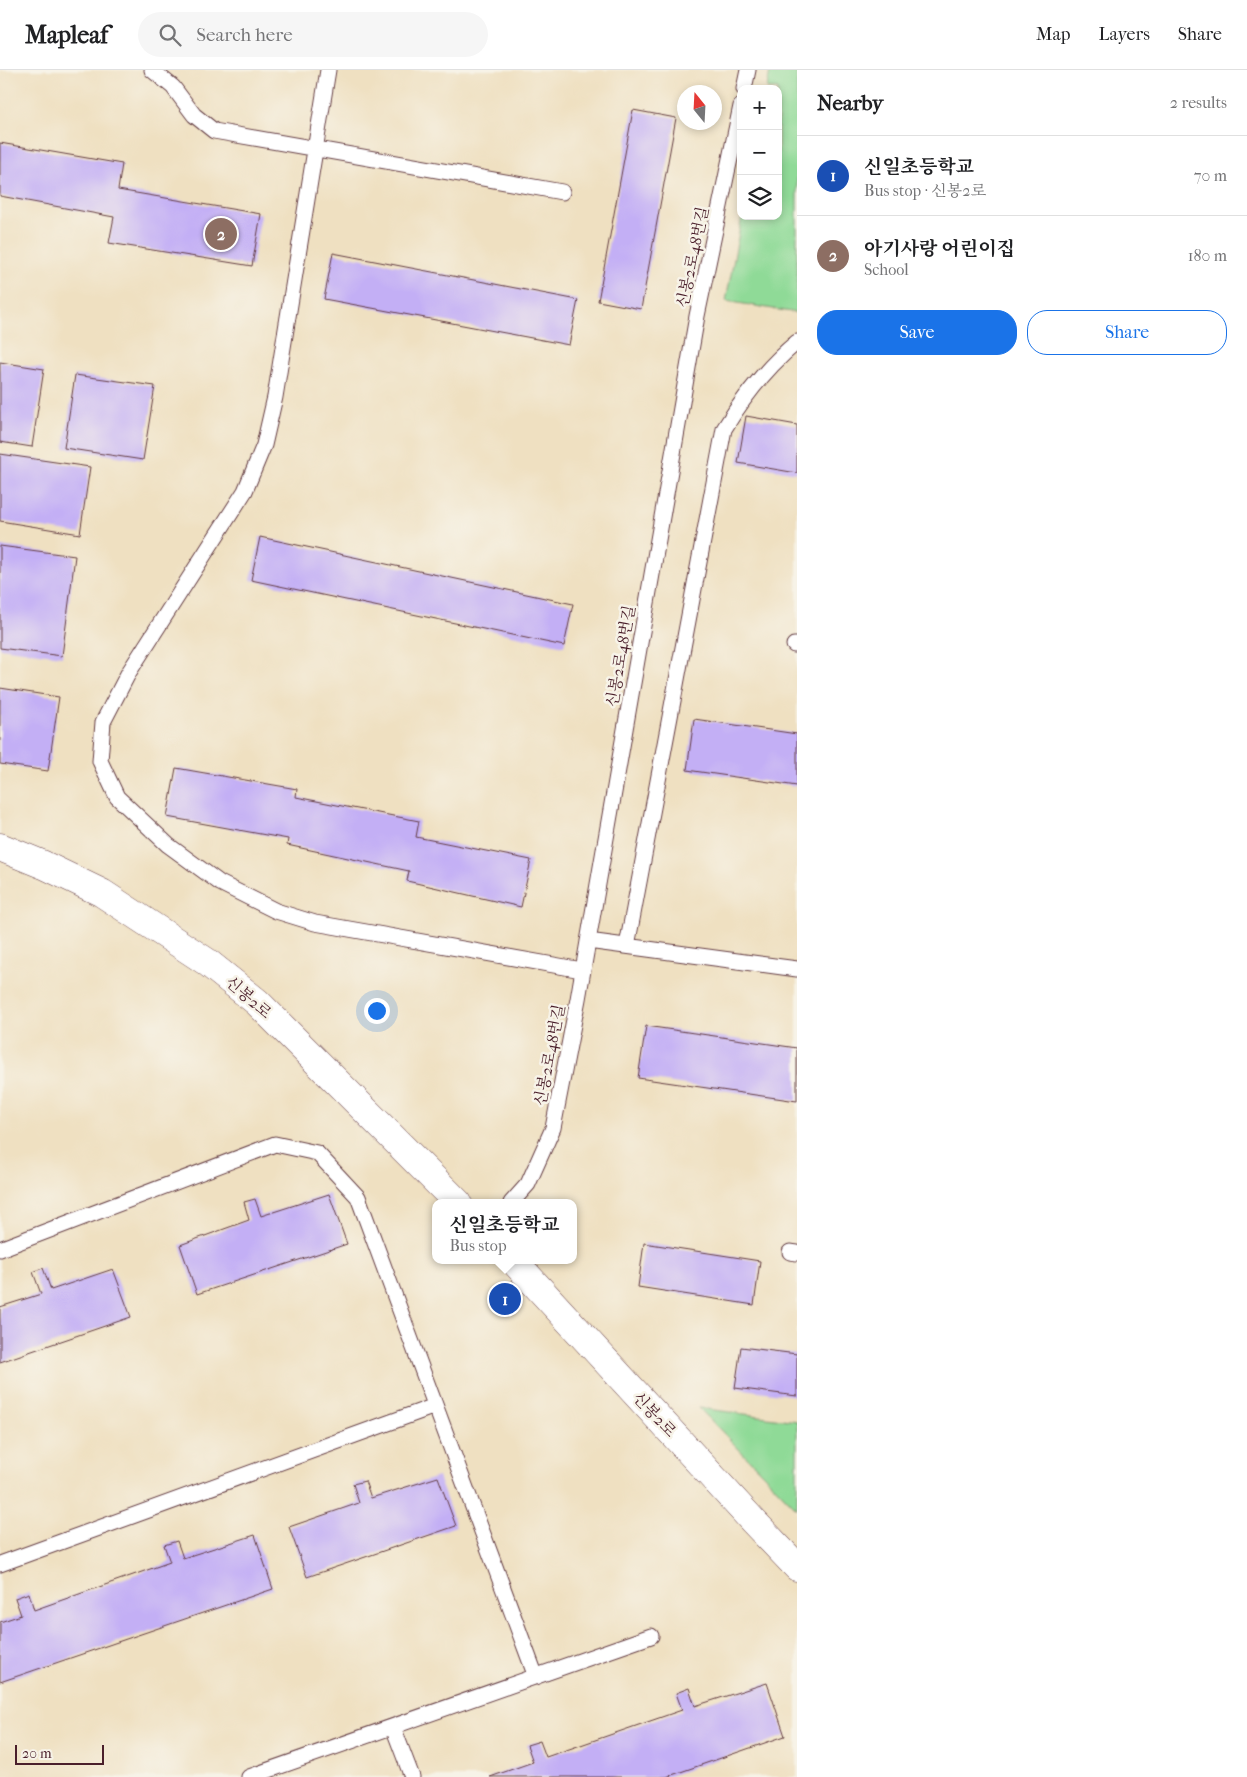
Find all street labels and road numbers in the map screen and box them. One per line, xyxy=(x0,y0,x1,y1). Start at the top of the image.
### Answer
street label: 신봉2로48번길 xyxy=(672,205,712,309)
street label: 신봉2로48번길 xyxy=(602,604,639,708)
street label: 신봉2로 xyxy=(222,972,276,1023)
street label: 신봉2로48번길 xyxy=(530,1003,569,1107)
street label: 신봉2로 xyxy=(629,1388,681,1441)

